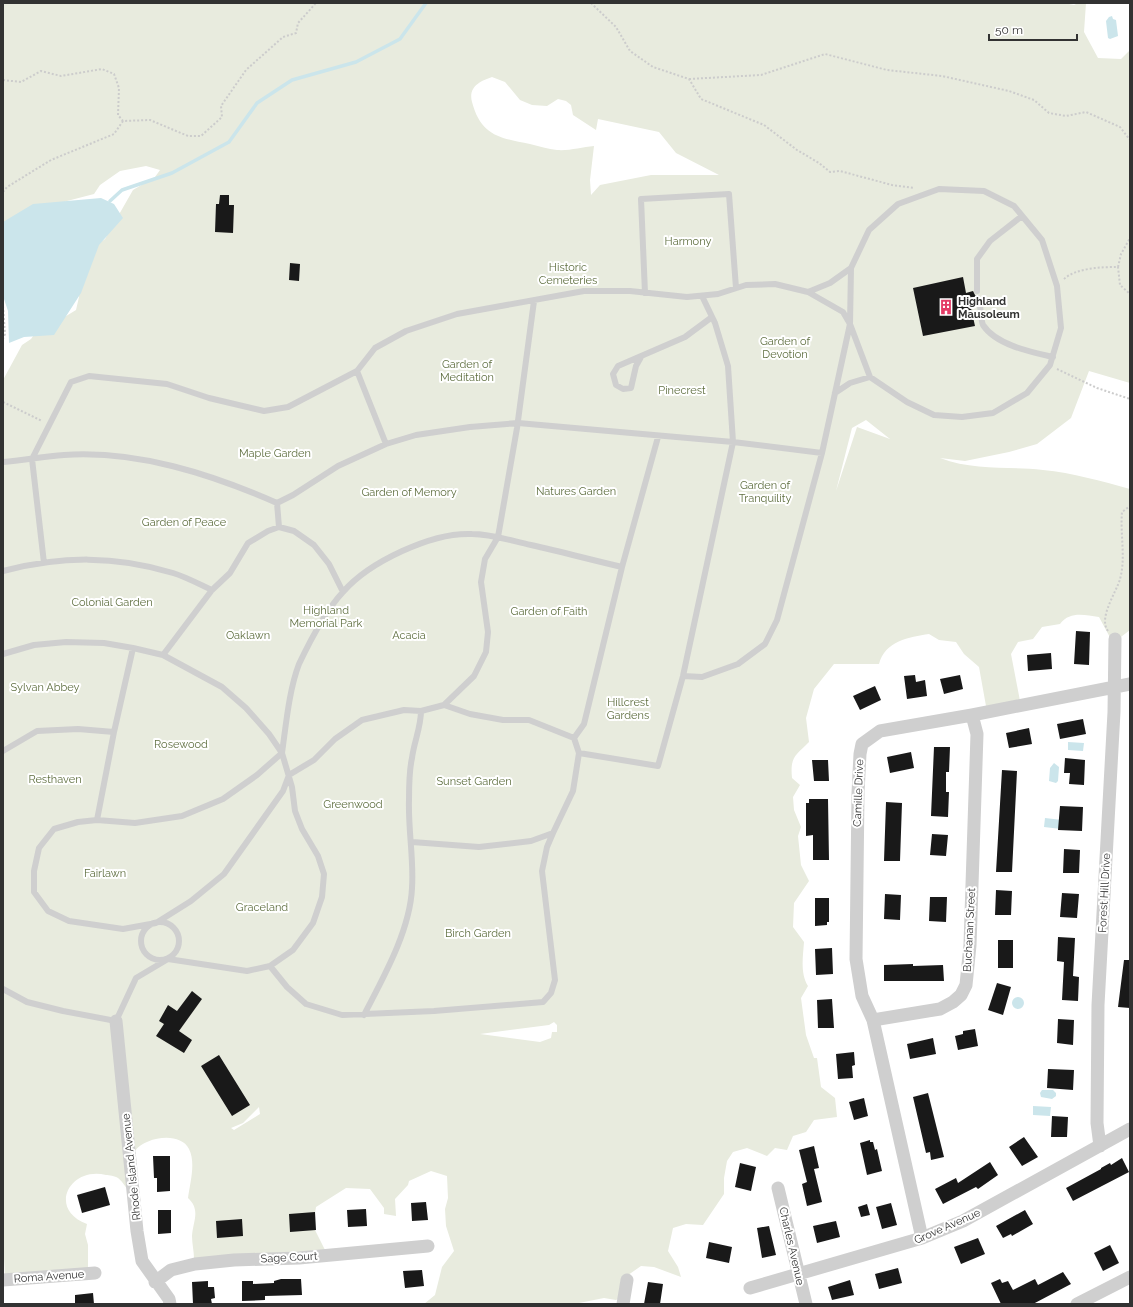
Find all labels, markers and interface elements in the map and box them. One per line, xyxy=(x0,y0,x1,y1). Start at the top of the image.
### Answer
scale bar xyxy=(989,16,1077,42)
text: 50 m xyxy=(995,23,1023,37)
park label: Harmony xyxy=(665,235,711,248)
park label: Historic Cemeteries xyxy=(539,261,597,287)
place label: Highland Mausoleum xyxy=(958,295,1020,321)
building icon: Highland Mausoleum xyxy=(937,298,955,316)
park label: Garden of Devotion xyxy=(760,335,810,361)
park label: Garden of Meditation xyxy=(440,358,494,384)
park label: Pinecrest xyxy=(658,384,706,397)
park label: Maple Garden xyxy=(239,447,311,460)
park label: Garden of Tranquility xyxy=(739,479,791,505)
park label: Natures Garden xyxy=(536,485,616,498)
park label: Garden of Memory xyxy=(361,486,457,499)
park label: Garden of Peace xyxy=(142,516,227,529)
park label: Colonial Garden xyxy=(71,596,153,609)
park label: Highland Memorial Park xyxy=(290,604,363,630)
park label: Garden of Faith xyxy=(511,605,588,618)
park label: Oaklawn xyxy=(226,629,270,642)
park label: Acacia xyxy=(392,629,426,642)
park label: Sylvan Abbey xyxy=(10,681,80,694)
park label: Hillcrest Gardens xyxy=(607,696,649,722)
park label: Rosewood xyxy=(154,738,208,751)
street label: Camille Drive xyxy=(851,759,866,827)
park label: Resthaven xyxy=(28,773,82,786)
park label: Sunset Garden xyxy=(436,775,512,788)
park label: Greenwood xyxy=(323,798,383,811)
street label: Forest Hill Drive xyxy=(1096,852,1113,933)
park label: Fairlawn xyxy=(84,867,126,880)
street label: Buchanan Street xyxy=(961,887,978,973)
park label: Graceland xyxy=(236,901,288,914)
park label: Birch Garden xyxy=(445,927,511,940)
street label: Rhode Island Avenue xyxy=(119,1112,144,1221)
street label: Charles Avenue xyxy=(776,1206,807,1287)
street label: Grove Avenue xyxy=(912,1206,983,1247)
street label: Sage Court xyxy=(260,1250,318,1265)
street label: Roma Avenue xyxy=(13,1268,85,1285)

